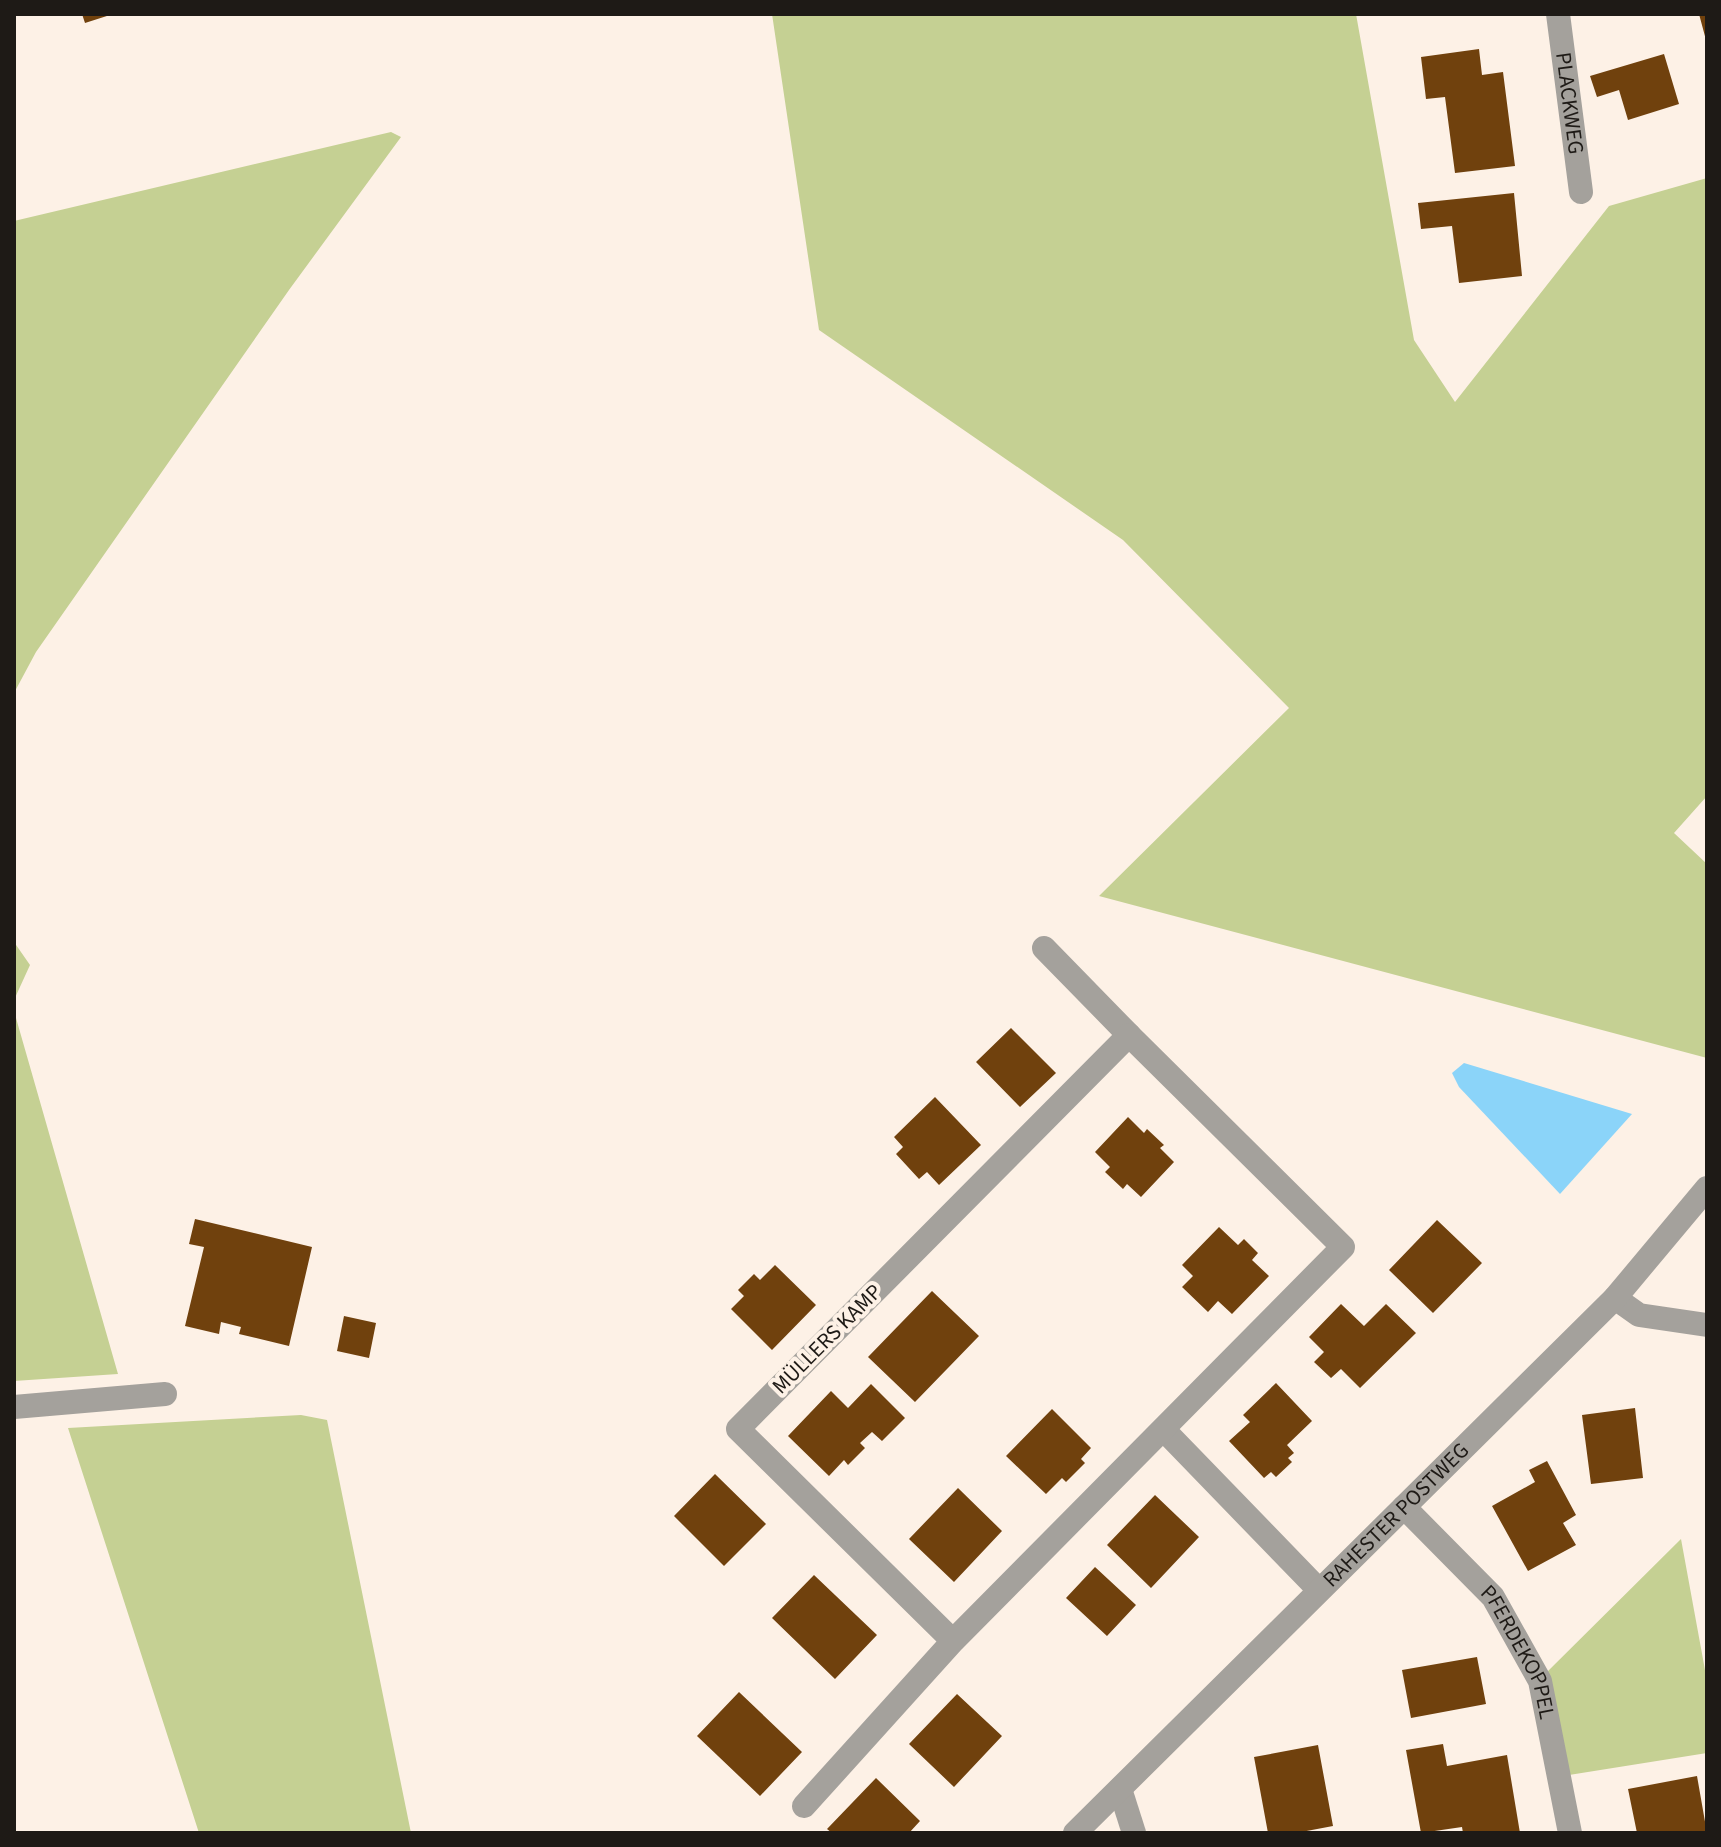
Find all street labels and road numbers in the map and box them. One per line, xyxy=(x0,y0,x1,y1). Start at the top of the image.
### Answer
street label: PLACKWEG xyxy=(1547,50,1592,156)
street label: MÜLLERS KAMP xyxy=(765,1277,889,1401)
street label: RAHESTER POSTWEG xyxy=(1316,1435,1477,1595)
street label: PFERDEKOPPEL xyxy=(1473,1577,1563,1722)

